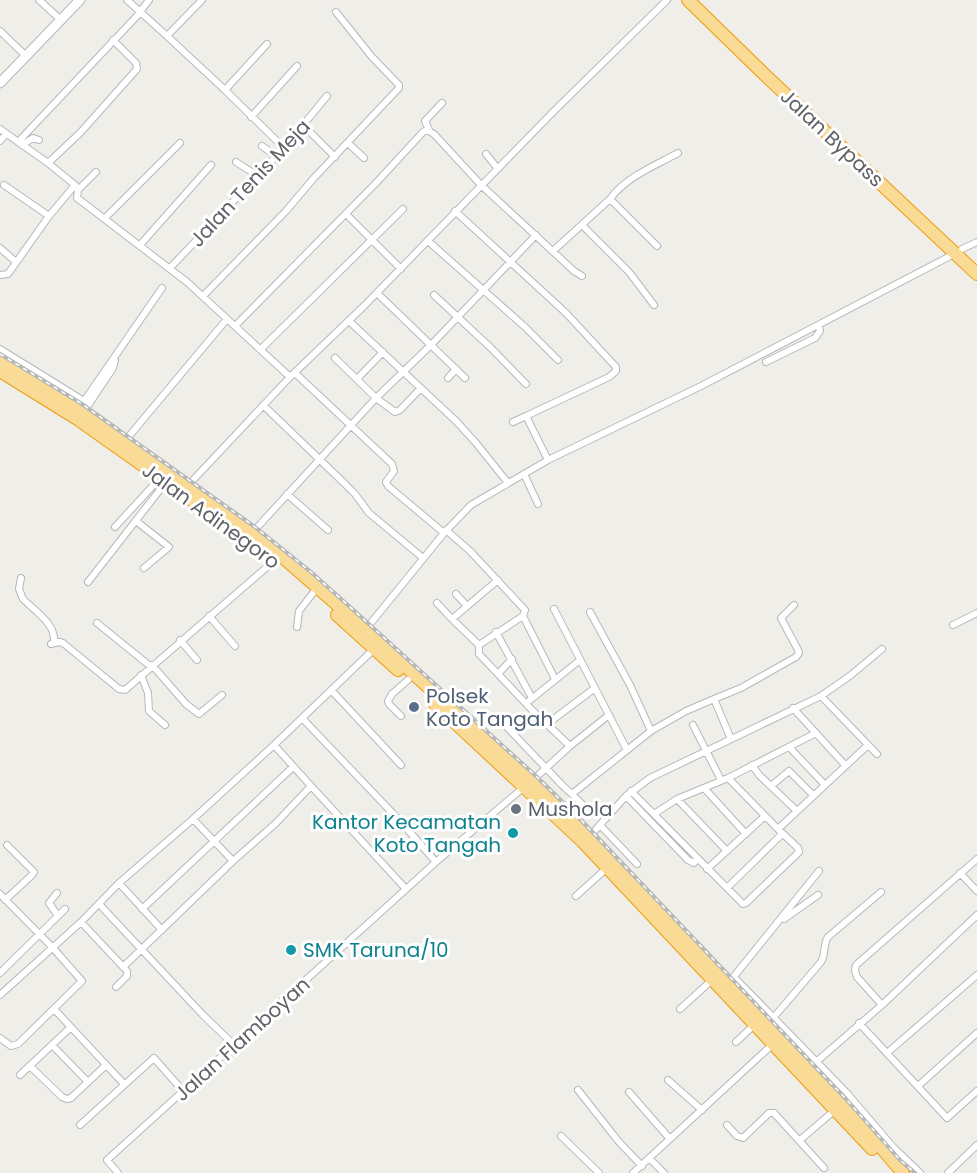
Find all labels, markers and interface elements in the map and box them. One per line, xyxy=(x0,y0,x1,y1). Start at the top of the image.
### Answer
street label: Jalan Bypass xyxy=(774,83,890,193)
street label: Jalan Tenis Meja xyxy=(183,113,317,253)
street label: Jalan Adinegoro xyxy=(136,456,286,576)
place label: Polsek Koto Tangah xyxy=(426,682,553,733)
marker: Polsek Koto Tangah xyxy=(407,700,421,714)
place label: Mushola xyxy=(528,795,613,823)
marker: Mushola xyxy=(509,802,523,816)
place label: Kantor Kecamatan Koto Tangah xyxy=(312,808,501,859)
marker: Kantor Kecamatan Koto Tangah xyxy=(506,826,520,840)
place label: SMK Taruna/10 xyxy=(303,936,449,964)
marker: SMK Taruna/10 xyxy=(284,943,298,957)
street label: Jalan Flamboyan xyxy=(168,970,316,1108)

